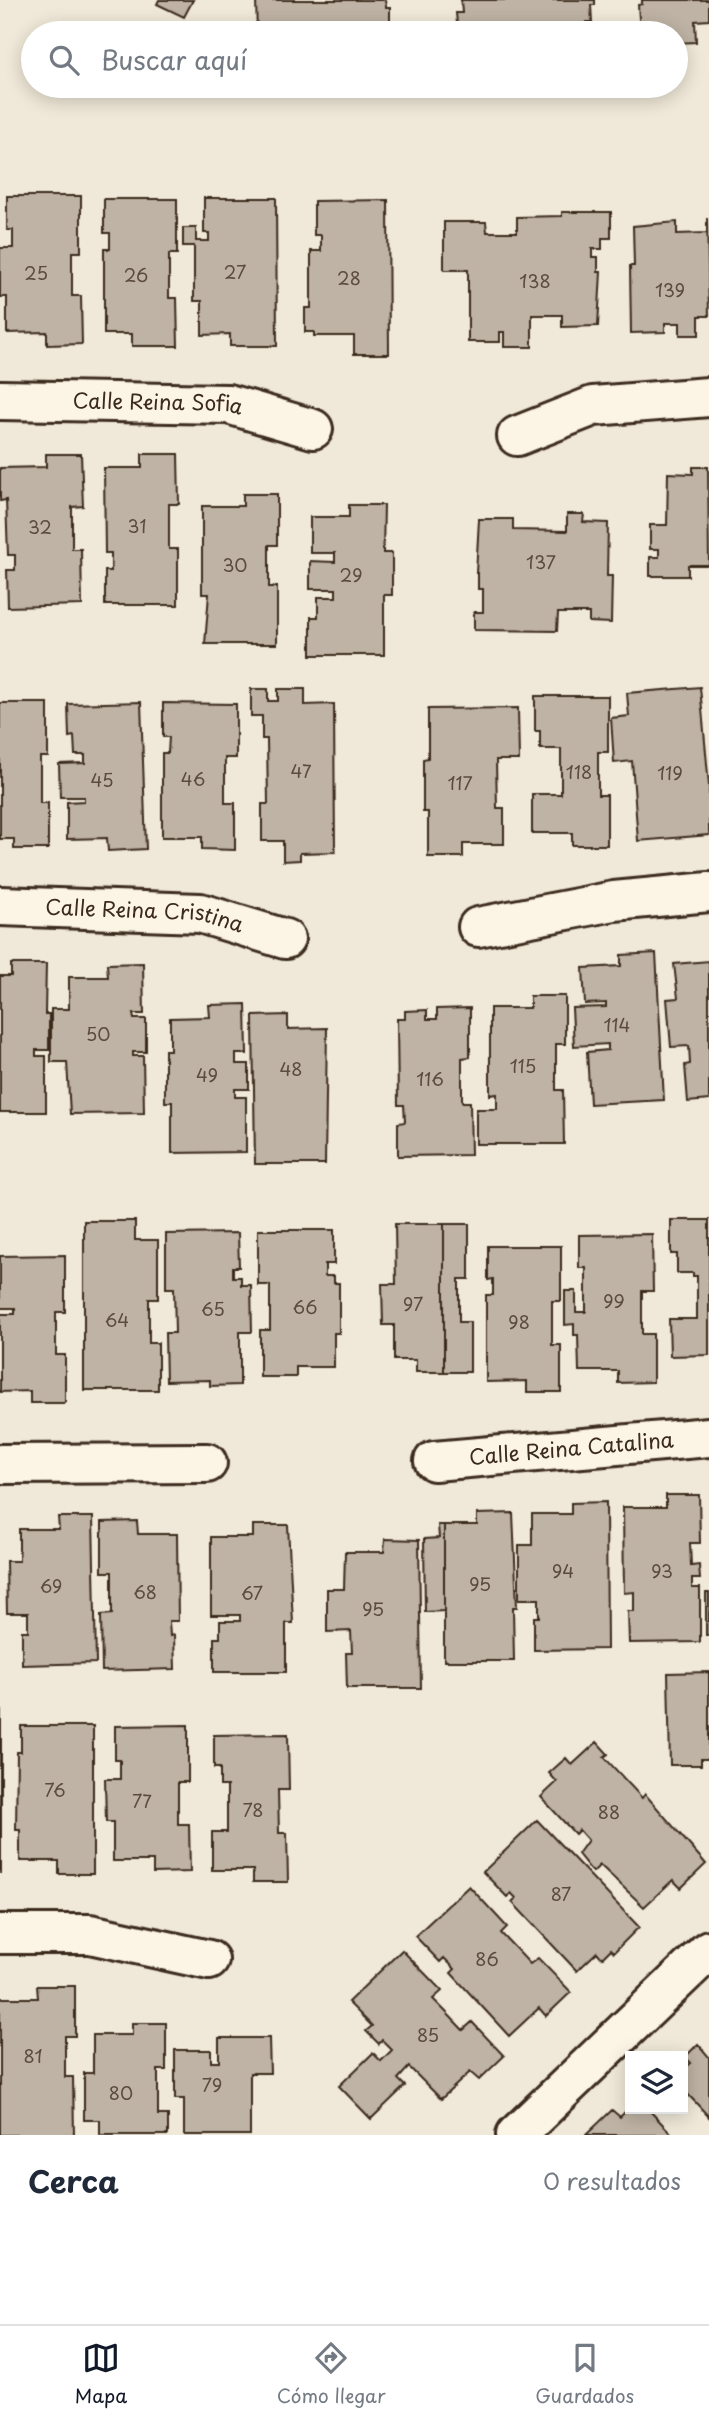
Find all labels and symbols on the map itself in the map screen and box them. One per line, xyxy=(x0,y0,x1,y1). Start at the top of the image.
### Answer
house number: 27 xyxy=(224,258,246,285)
house number: 25 xyxy=(24,259,48,286)
house number: 26 xyxy=(124,261,148,288)
house number: 28 xyxy=(337,264,361,291)
house number: 138 xyxy=(519,267,551,294)
house number: 139 xyxy=(655,276,685,303)
street label: Calle Reina Sofia xyxy=(72,383,248,422)
house number: 31 xyxy=(128,512,146,539)
house number: 32 xyxy=(28,513,52,540)
house number: 137 xyxy=(526,548,556,575)
house number: 30 xyxy=(222,551,248,578)
house number: 29 xyxy=(340,561,362,588)
house number: 47 xyxy=(290,757,312,784)
house number: 118 xyxy=(566,758,592,785)
house number: 119 xyxy=(657,759,683,786)
house number: 46 xyxy=(181,765,205,792)
house number: 45 xyxy=(91,766,114,793)
house number: 117 xyxy=(447,769,473,796)
street label: Calle Reina Cristina xyxy=(45,890,249,940)
house number: 114 xyxy=(604,1011,630,1038)
house number: 50 xyxy=(86,1020,110,1047)
house number: 115 xyxy=(510,1052,536,1079)
house number: 48 xyxy=(279,1055,303,1082)
house number: 49 xyxy=(196,1061,218,1088)
house number: 116 xyxy=(416,1065,444,1092)
house number: 99 xyxy=(603,1287,625,1314)
house number: 97 xyxy=(403,1290,423,1317)
house number: 66 xyxy=(293,1293,317,1320)
house number: 65 xyxy=(201,1295,225,1322)
house number: 64 xyxy=(105,1306,129,1333)
house number: 98 xyxy=(508,1308,530,1335)
street label: Calle Reina Catalina xyxy=(468,1422,676,1472)
house number: 94 xyxy=(552,1557,574,1584)
house number: 93 xyxy=(651,1557,673,1584)
house number: 95 xyxy=(469,1570,491,1597)
house number: 69 xyxy=(40,1572,62,1599)
house number: 68 xyxy=(133,1578,157,1605)
house number: 67 xyxy=(241,1579,263,1606)
house number: 95 xyxy=(362,1595,384,1622)
house number: 76 xyxy=(44,1776,66,1803)
house number: 77 xyxy=(132,1787,152,1814)
house number: 78 xyxy=(243,1796,264,1823)
house number: 88 xyxy=(598,1798,620,1825)
house number: 87 xyxy=(551,1880,571,1907)
house number: 86 xyxy=(475,1945,499,1972)
house number: 85 xyxy=(417,2021,439,2048)
house number: 81 xyxy=(23,2042,43,2069)
house number: 79 xyxy=(202,2071,222,2098)
house number: 80 xyxy=(109,2079,133,2106)

